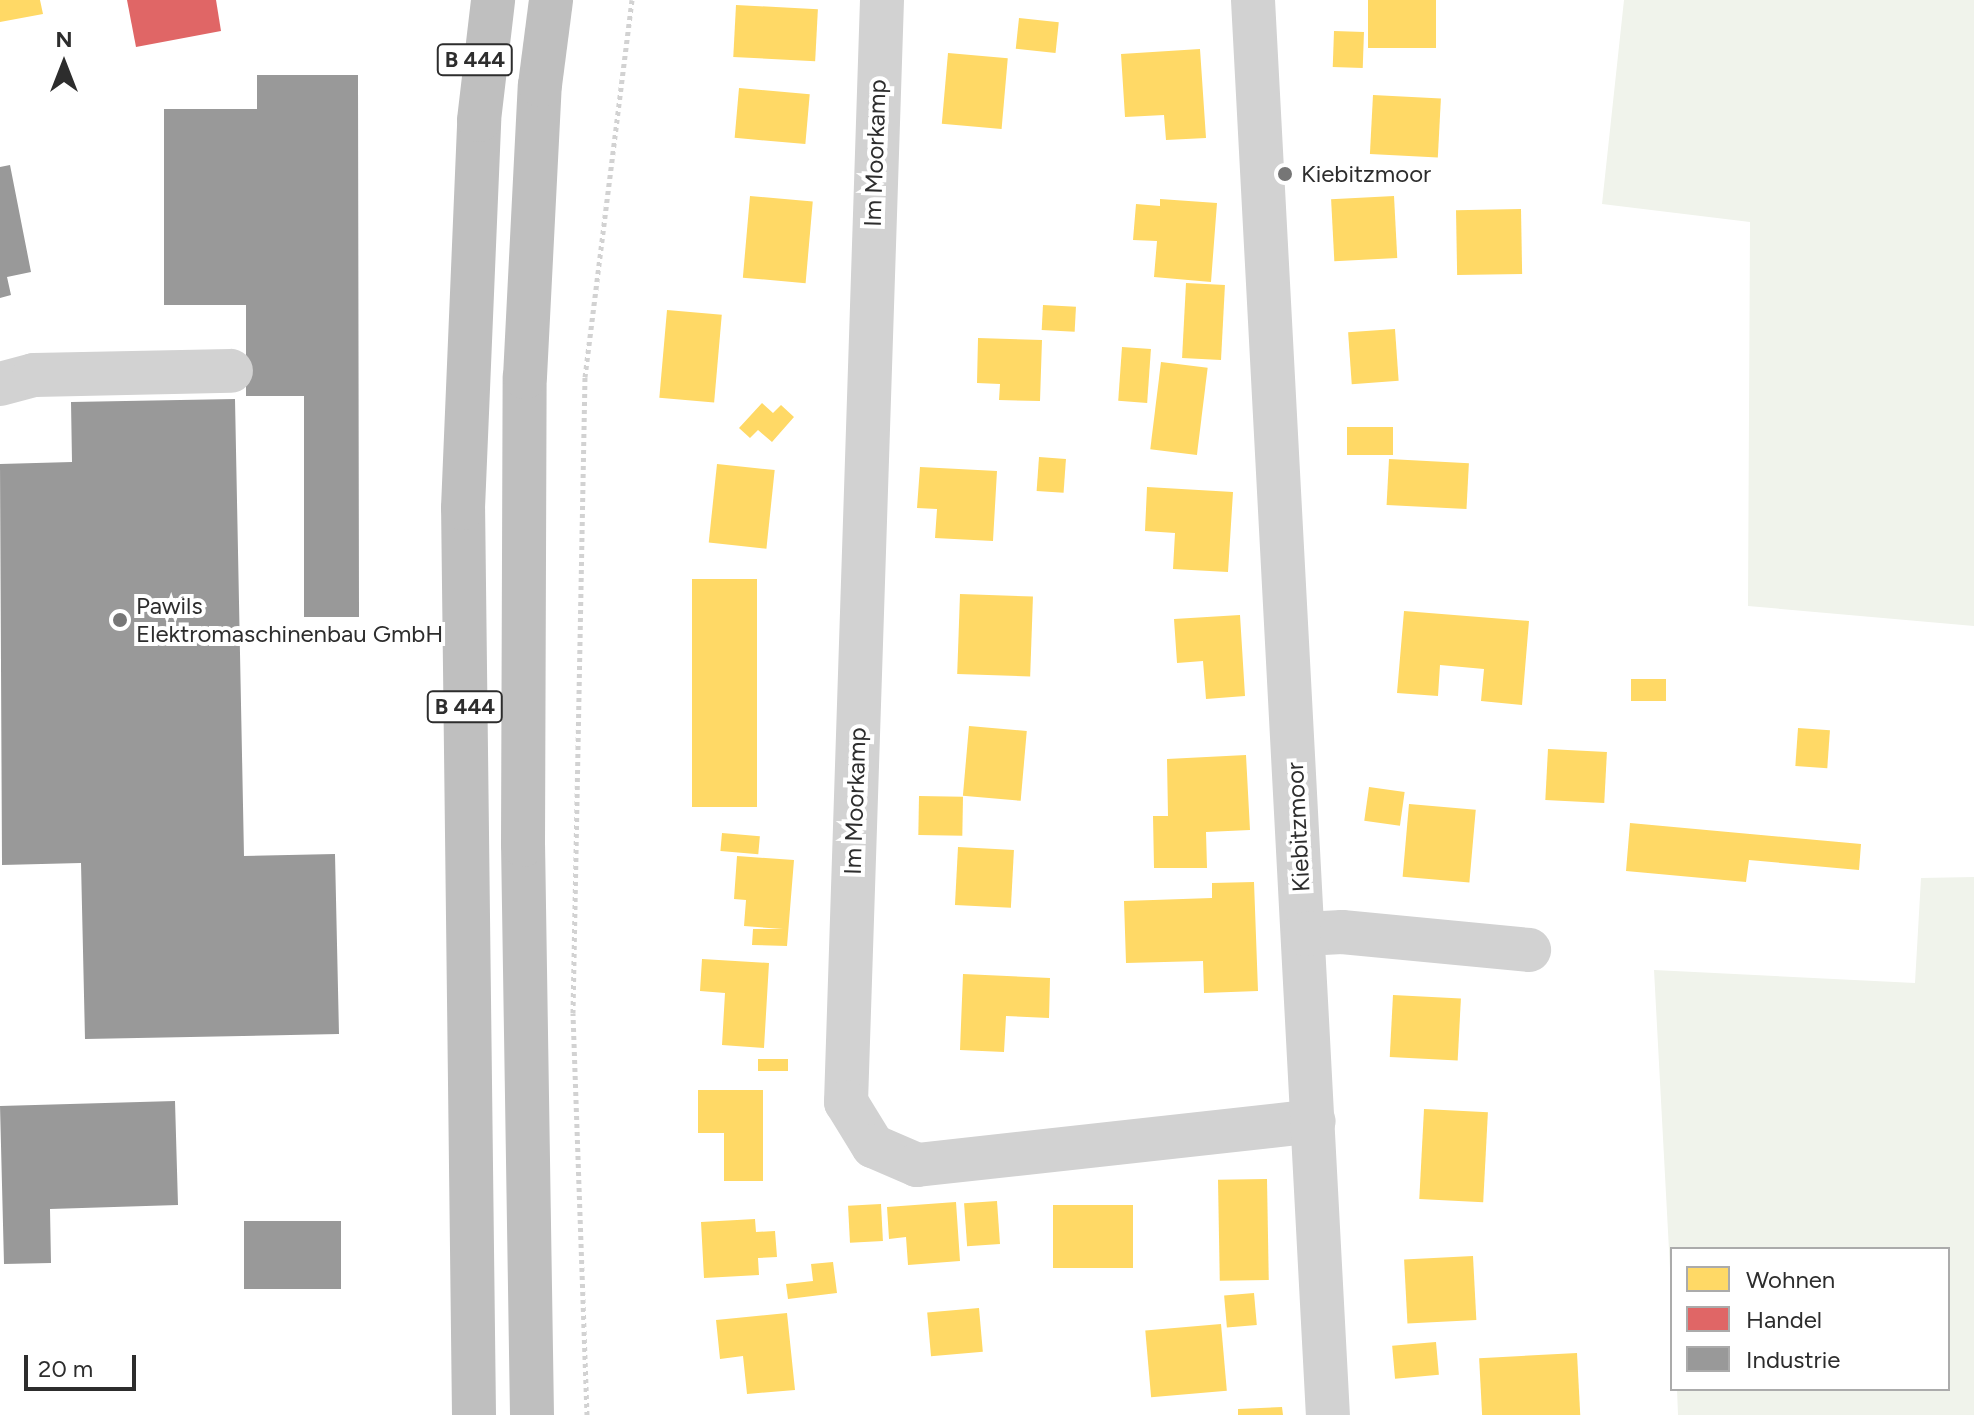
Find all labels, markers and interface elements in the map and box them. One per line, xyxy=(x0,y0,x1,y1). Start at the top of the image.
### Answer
north arrow xyxy=(24,24,104,104)
text: N xyxy=(55,26,73,53)
road number: B 444 xyxy=(435,42,515,78)
street label: Im Moorkamp xyxy=(858,79,892,227)
place label: Kiebitzmoor xyxy=(1301,160,1431,188)
marker: Kiebitzmoor xyxy=(1276,165,1294,183)
place label: Pawils Elektromaschinenbau GmbH xyxy=(136,592,443,648)
marker: Pawils Elektromaschinenbau GmbH xyxy=(111,611,129,629)
road number: B 444 xyxy=(425,689,505,725)
street label: Im Moorkamp xyxy=(838,727,872,875)
street label: Kiebitzmoor xyxy=(1280,761,1316,893)
legend xyxy=(1670,1247,1950,1391)
text: Wohnen xyxy=(1746,1265,1835,1294)
text: Handel xyxy=(1746,1305,1822,1334)
scale bar xyxy=(28,1339,140,1389)
text: Industrie xyxy=(1746,1345,1840,1374)
text: 20 m xyxy=(38,1354,93,1383)

